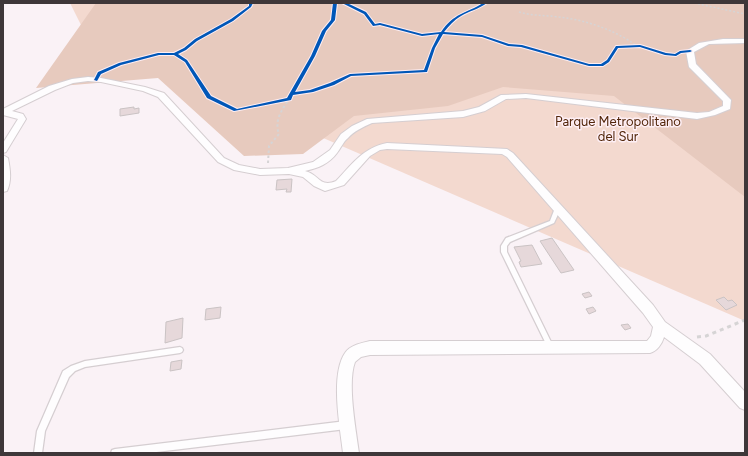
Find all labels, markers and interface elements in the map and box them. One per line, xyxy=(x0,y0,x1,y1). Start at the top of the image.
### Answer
park label: Parque Metropolitano del Sur xyxy=(555,114,681,144)

